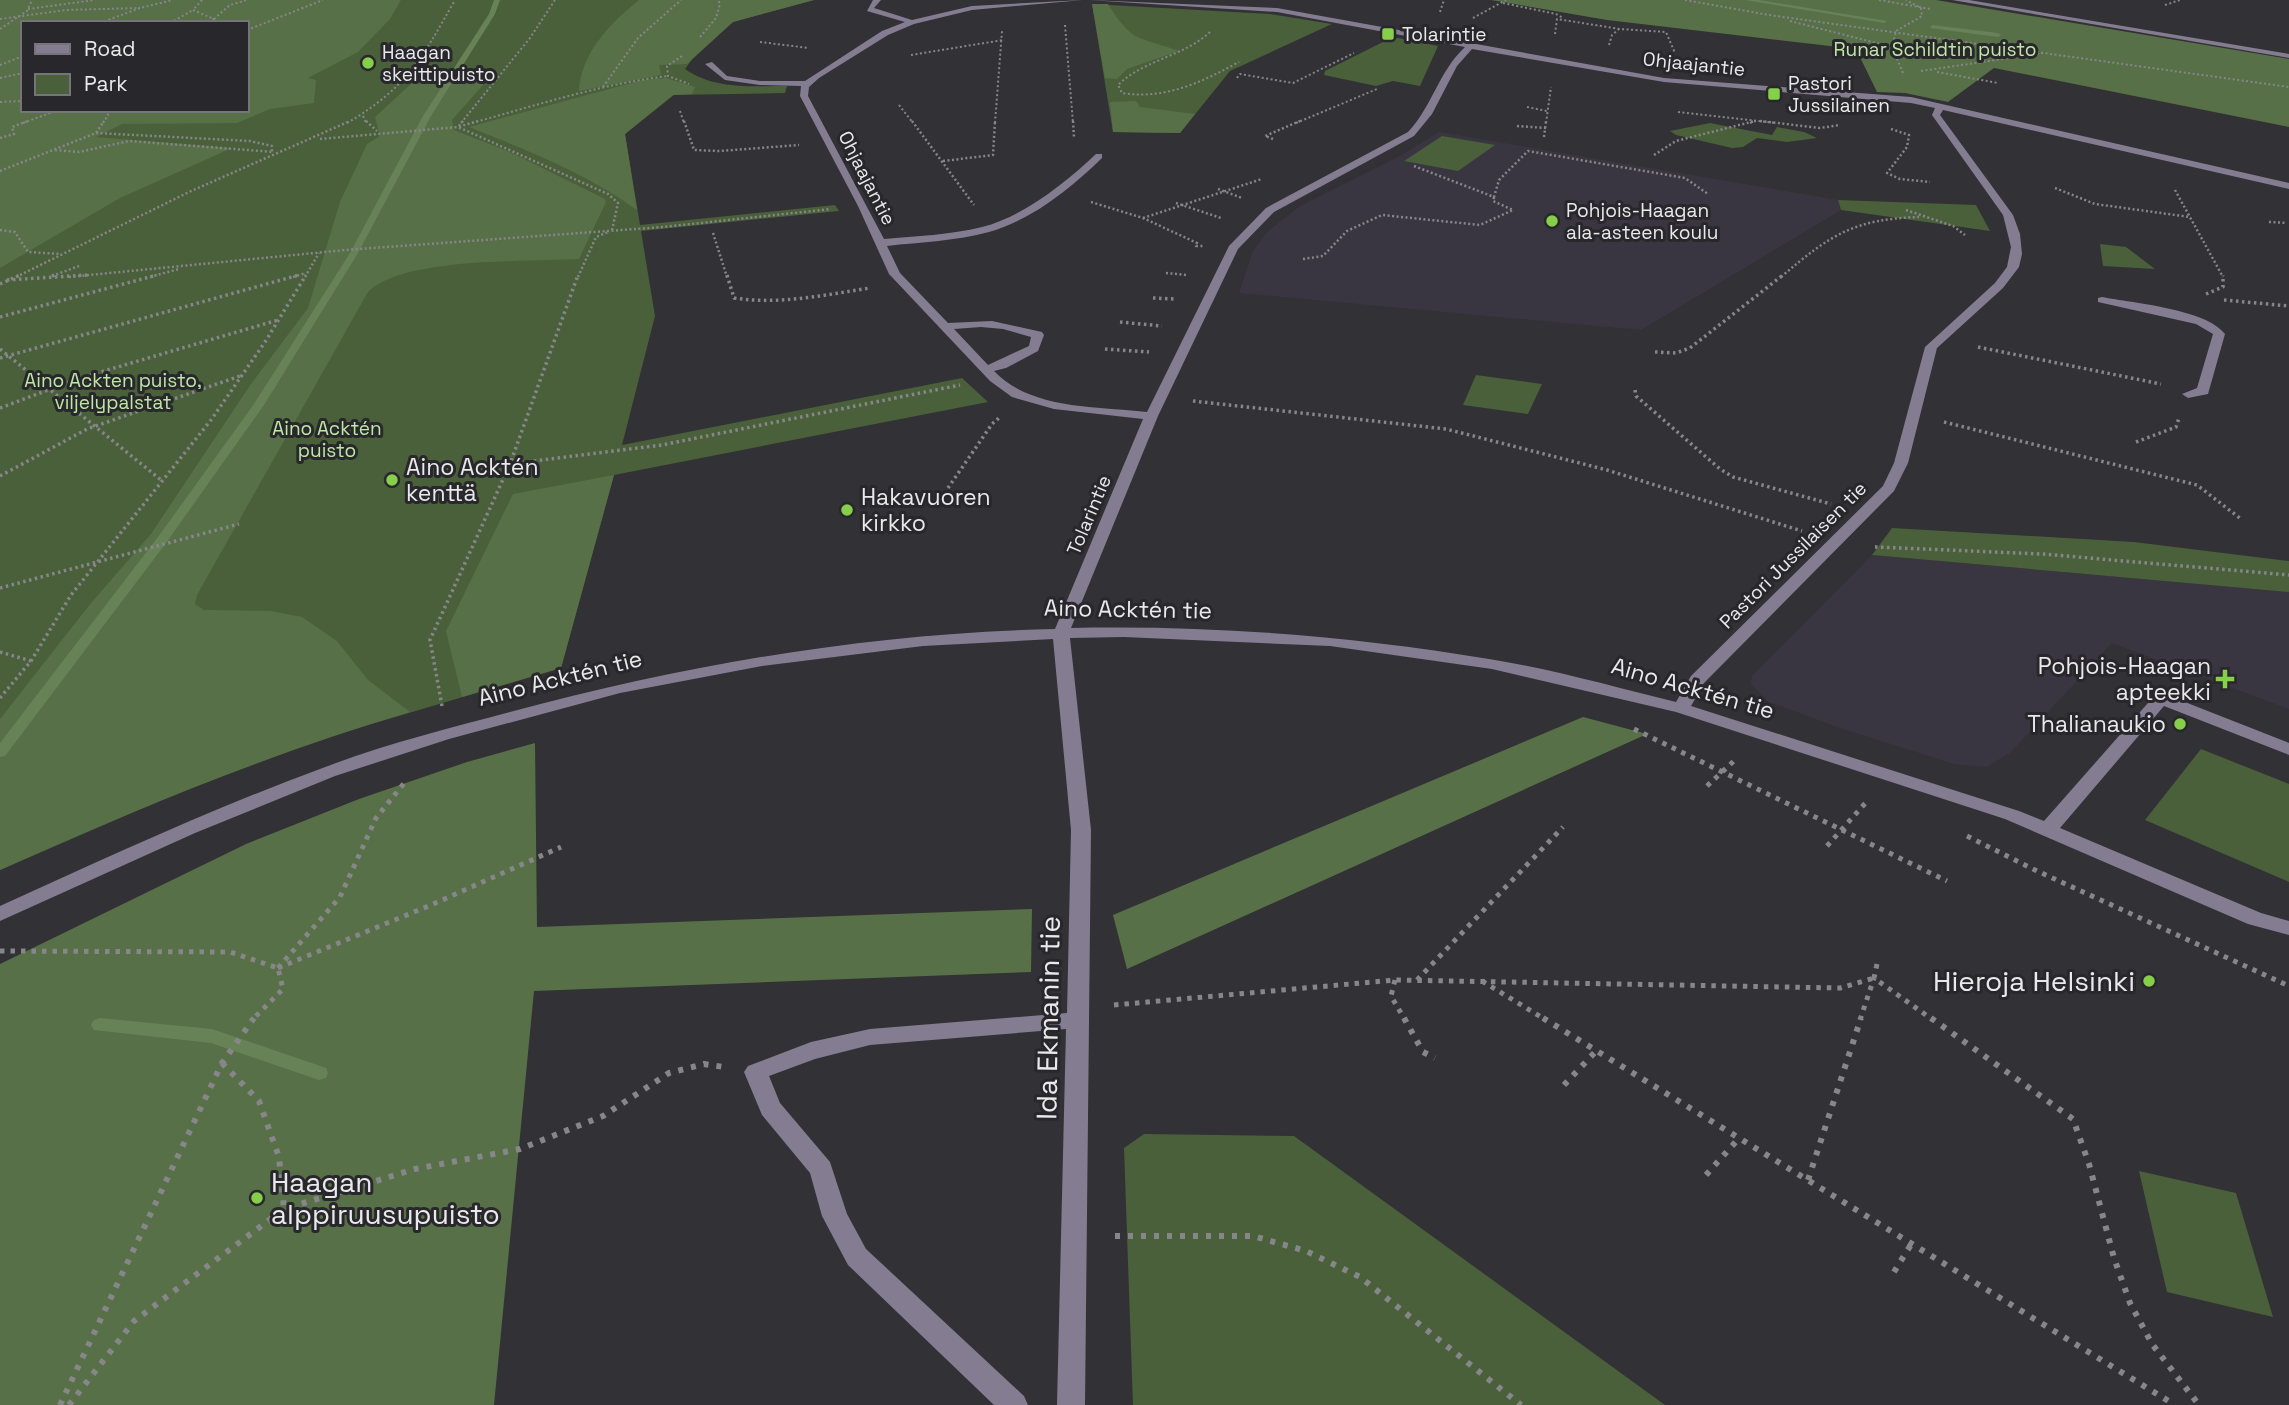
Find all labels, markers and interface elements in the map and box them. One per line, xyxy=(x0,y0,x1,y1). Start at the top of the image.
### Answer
legend xyxy=(21,21,248,112)
place label: Tolarintie xyxy=(1402,22,1486,47)
marker: Tolarintie xyxy=(1380,26,1396,42)
text: Road xyxy=(84,35,136,62)
park label: Runar Schildtin puisto xyxy=(1834,37,2036,62)
place label: Haagan skeittipuisto xyxy=(382,40,496,87)
street label: Ohjaajantie xyxy=(1642,46,1746,82)
marker: Haagan skeittipuisto xyxy=(360,55,376,71)
text: Park xyxy=(84,70,128,97)
place label: Pastori Jussilainen xyxy=(1788,71,1890,118)
marker: Pastori Jussilainen xyxy=(1766,86,1782,102)
street label: Ohjaajantie xyxy=(833,127,901,229)
place label: Pohjois-Haagan ala-asteen koulu xyxy=(1566,198,1718,245)
marker: Pohjois-Haagan ala-asteen koulu xyxy=(1544,213,1560,229)
park label: Aino Ackten puisto, viljelypalstat xyxy=(24,368,202,415)
park label: Aino Acktén puisto xyxy=(272,416,382,463)
place label: Aino Acktén kenttä xyxy=(406,452,539,508)
street label: Tolarintie xyxy=(1061,471,1117,559)
marker: Aino Acktén kenttä xyxy=(384,472,400,488)
street label: Pastori Jussilaisen tie xyxy=(1714,476,1872,634)
place label: Hakavuoren kirkko xyxy=(861,482,991,538)
marker: Hakavuoren kirkko xyxy=(839,502,855,518)
street label: Aino Acktén tie xyxy=(1044,593,1212,625)
street label: Aino Acktén tie xyxy=(475,643,645,713)
street label: Aino Acktén tie xyxy=(1608,650,1778,726)
place label: Pohjois-Haagan apteekki xyxy=(2038,651,2211,707)
marker: Pohjois-Haagan apteekki xyxy=(2217,671,2233,687)
place label: Thalianaukio xyxy=(2027,709,2166,739)
marker: Thalianaukio xyxy=(2172,716,2188,732)
street label: Ida Ekmanin tie xyxy=(1028,916,1068,1120)
place label: Hieroja Helsinki xyxy=(1933,963,2135,999)
marker: Hieroja Helsinki xyxy=(2141,973,2157,989)
place label: Haagan alppiruusupuisto xyxy=(271,1164,500,1232)
marker: Haagan alppiruusupuisto xyxy=(249,1190,265,1206)

